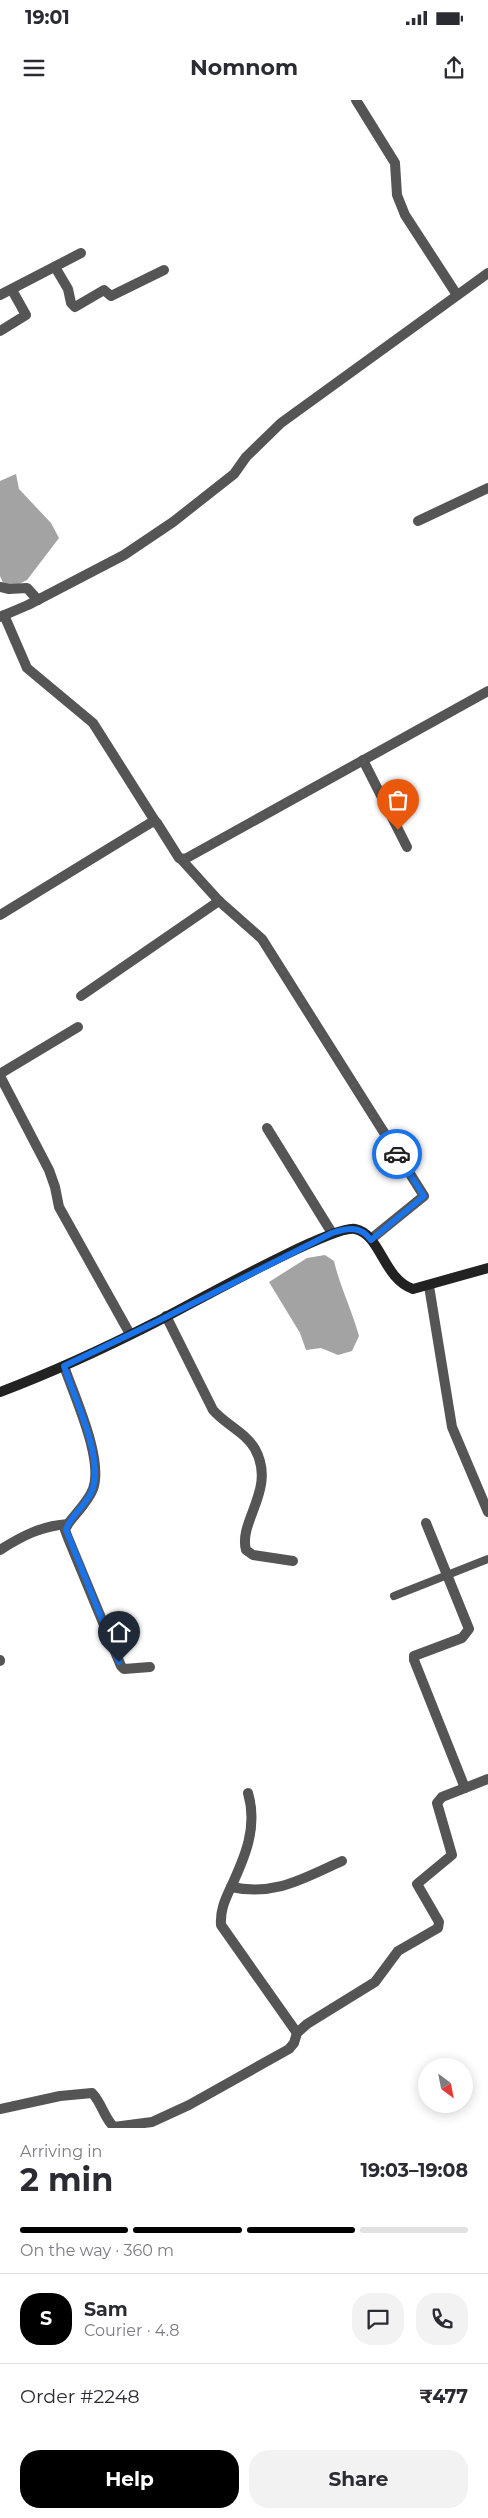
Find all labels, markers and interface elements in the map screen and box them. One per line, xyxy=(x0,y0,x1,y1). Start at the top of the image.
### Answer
text: 19:01 xyxy=(25,6,70,29)
icon: menu xyxy=(20,54,48,82)
text: Nomnom xyxy=(190,54,298,81)
icon: share xyxy=(440,54,468,82)
pin xyxy=(377,779,419,830)
icon: bag xyxy=(384,786,412,814)
courier xyxy=(372,1129,422,1179)
icon: car xyxy=(383,1140,411,1168)
pin xyxy=(98,1611,140,1662)
icon: home xyxy=(105,1618,133,1646)
north arrow xyxy=(418,2058,472,2112)
map controls xyxy=(418,2058,473,2113)
text: Arriving in xyxy=(20,2142,102,2161)
text: 19:03–19:08 xyxy=(360,2159,468,2182)
text: 2 min xyxy=(20,2160,113,2199)
text: On the way · 360 m xyxy=(20,2241,174,2260)
button: chat xyxy=(352,2293,404,2345)
button: phone xyxy=(416,2293,468,2345)
text: Sam xyxy=(84,2298,128,2321)
text: S xyxy=(40,2307,52,2330)
text: Courier · 4.8 xyxy=(84,2321,180,2340)
text: Order #2248 xyxy=(20,2385,140,2408)
text: ₹477 xyxy=(419,2385,468,2408)
button: Help xyxy=(20,2450,239,2508)
button: Share xyxy=(249,2450,468,2508)

